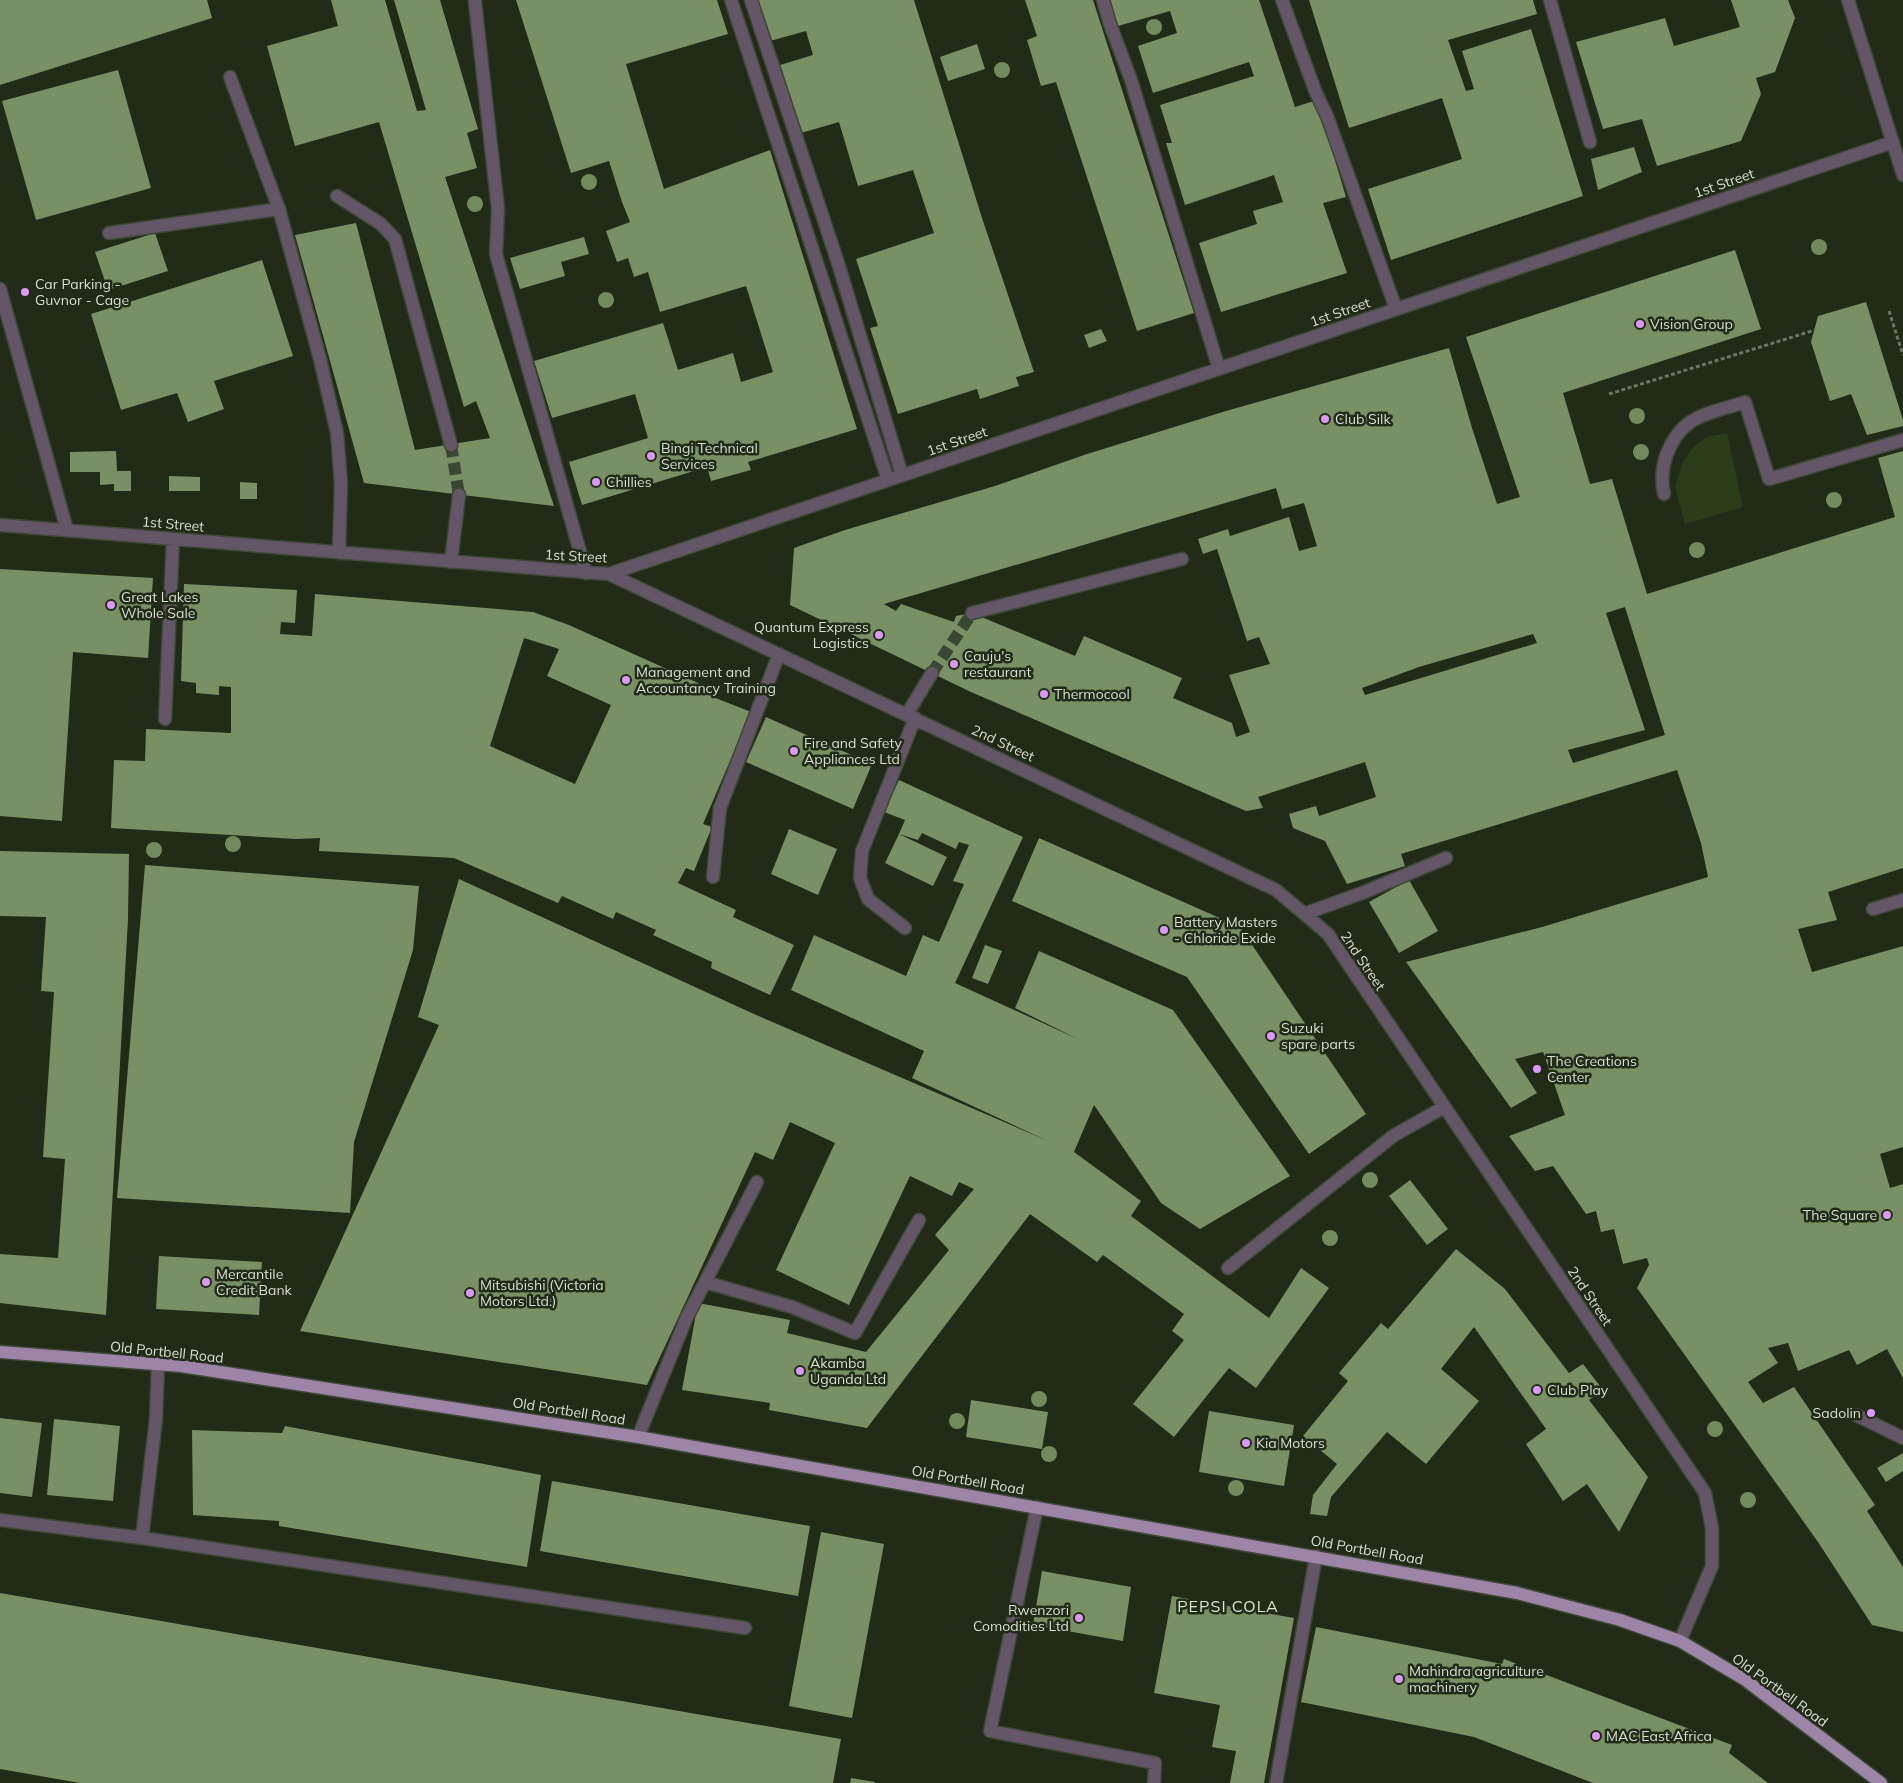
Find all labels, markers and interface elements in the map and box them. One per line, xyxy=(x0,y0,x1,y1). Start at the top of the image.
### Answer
street label: 1st Street xyxy=(1692,164,1757,202)
place label: Car Parking - Guvnor - Cage xyxy=(35,275,129,309)
marker: Car Parking - Guvnor - Cage xyxy=(19,286,31,298)
street label: 1st Street xyxy=(1308,293,1373,331)
place label: Vision Group xyxy=(1650,315,1733,333)
marker: Vision Group xyxy=(1634,318,1646,330)
place label: Club Silk xyxy=(1335,410,1391,428)
marker: Club Silk xyxy=(1319,413,1331,425)
street label: 1st Street xyxy=(925,422,990,460)
place label: Bingi Technical Services xyxy=(661,439,758,473)
marker: Bingi Technical Services xyxy=(645,450,657,462)
place label: Chillies xyxy=(606,473,652,491)
marker: Chillies xyxy=(590,476,602,488)
street label: 1st Street xyxy=(141,512,205,536)
street label: 1st Street xyxy=(544,545,608,567)
place label: Great Lakes Whole Sale xyxy=(121,588,198,622)
marker: Great Lakes Whole Sale xyxy=(105,599,117,611)
place label: Quantum Express Logistics xyxy=(754,618,869,652)
marker: Quantum Express Logistics xyxy=(873,629,885,641)
place label: Cauju's restaurant xyxy=(964,647,1031,681)
marker: Cauju's restaurant xyxy=(948,658,960,670)
place label: Management and Accountancy Training xyxy=(636,663,776,697)
marker: Management and Accountancy Training xyxy=(620,674,632,686)
place label: Thermocool xyxy=(1054,685,1130,703)
marker: Thermocool xyxy=(1038,688,1050,700)
street label: 2nd Street xyxy=(969,721,1037,765)
place label: Fire and Safety Appliances Ltd xyxy=(804,734,902,768)
marker: Fire and Safety Appliances Ltd xyxy=(788,745,800,757)
place label: Battery Masters - Chloride Exide xyxy=(1174,913,1277,947)
marker: Battery Masters - Chloride Exide xyxy=(1158,924,1170,936)
street label: 2nd Street xyxy=(1337,928,1389,994)
place label: Suzuki spare parts xyxy=(1281,1019,1355,1053)
marker: Suzuki spare parts xyxy=(1265,1030,1277,1042)
place label: The Creations Center xyxy=(1547,1052,1637,1086)
marker: The Creations Center xyxy=(1531,1063,1543,1075)
place label: The Square xyxy=(1803,1206,1877,1224)
marker: The Square xyxy=(1881,1209,1893,1221)
street label: 2nd Street xyxy=(1564,1263,1616,1329)
place label: Mercantile Credit Bank xyxy=(216,1265,293,1299)
marker: Mercantile Credit Bank xyxy=(200,1276,212,1288)
place label: Mitsubishi (Victoria Motors Ltd.) xyxy=(480,1276,604,1310)
marker: Mitsubishi (Victoria Motors Ltd.) xyxy=(464,1287,476,1299)
street label: Old Portbell Road xyxy=(109,1337,225,1367)
place label: Akamba Uganda Ltd xyxy=(810,1354,886,1388)
marker: Akamba Uganda Ltd xyxy=(794,1365,806,1377)
place label: Club Play xyxy=(1547,1381,1609,1399)
marker: Club Play xyxy=(1531,1384,1543,1396)
street label: Old Portbell Road xyxy=(511,1393,627,1429)
place label: Sadolin xyxy=(1813,1404,1861,1422)
marker: Sadolin xyxy=(1865,1407,1877,1419)
place label: Kia Motors xyxy=(1256,1434,1325,1452)
marker: Kia Motors xyxy=(1240,1437,1252,1449)
street label: Old Portbell Road xyxy=(910,1461,1026,1499)
street label: Old Portbell Road xyxy=(1309,1531,1425,1569)
district label: PEPSI COLA xyxy=(1177,1596,1279,1616)
place label: Rwenzori Comodities Ltd xyxy=(973,1601,1069,1635)
marker: Rwenzori Comodities Ltd xyxy=(1073,1612,1085,1624)
street label: Old Portbell Road xyxy=(1729,1649,1831,1731)
place label: Mahindra agriculture machinery xyxy=(1409,1662,1544,1696)
marker: Mahindra agriculture machinery xyxy=(1393,1673,1405,1685)
place label: MAC East Africa xyxy=(1606,1727,1712,1745)
marker: MAC East Africa xyxy=(1590,1730,1602,1742)

